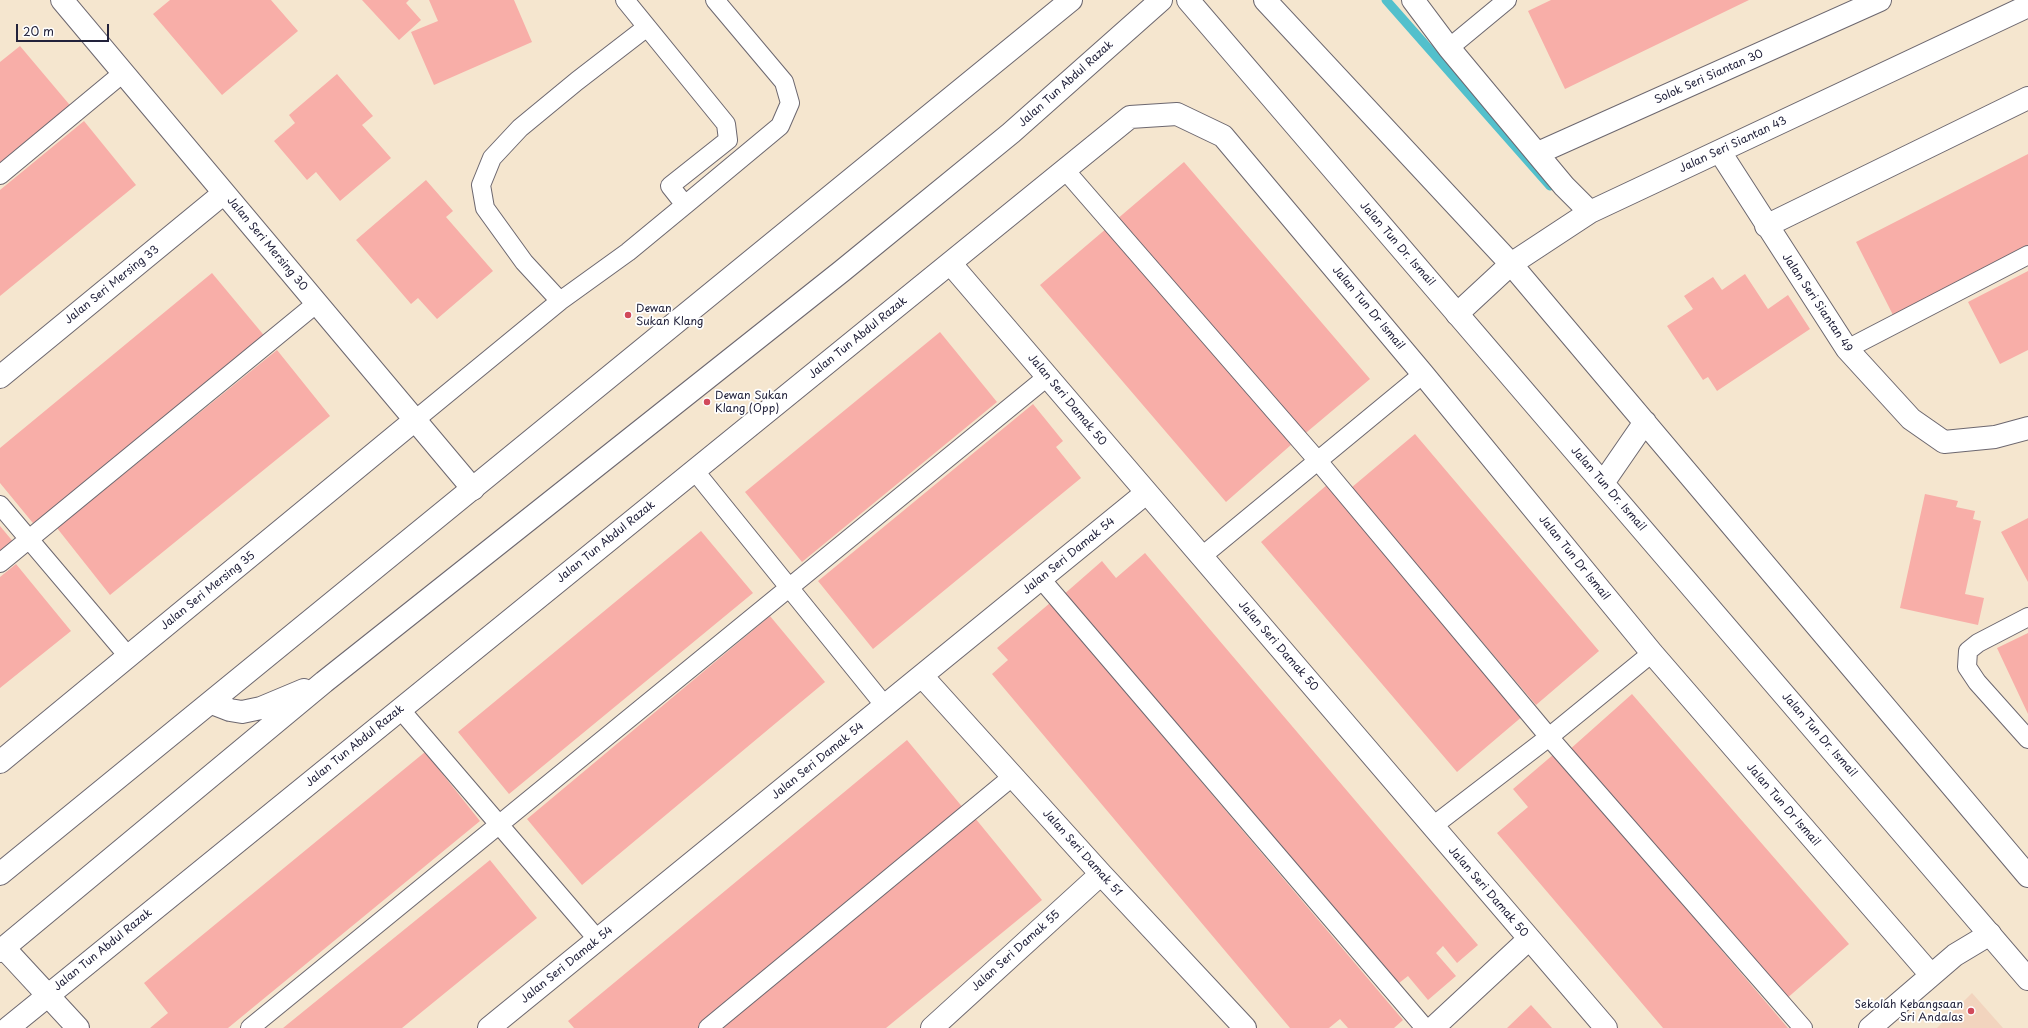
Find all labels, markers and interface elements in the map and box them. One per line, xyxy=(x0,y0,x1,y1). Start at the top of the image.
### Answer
scale bar xyxy=(18,16,111,42)
text: 20 m xyxy=(23,22,54,40)
street label: Jalan Tun Abdul Razak xyxy=(1016,38,1116,130)
street label: Solok Seri Siantan 30 xyxy=(1653,47,1765,107)
street label: Jalan Seri Siantan 43 xyxy=(1677,114,1789,176)
street label: Jalan Seri Mersing 30 xyxy=(224,194,310,294)
street label: Jalan Tun Dr. Ismail xyxy=(1357,199,1437,289)
street label: Jalan Seri Mersing 33 xyxy=(62,243,162,327)
street label: Jalan Seri Siantan 49 xyxy=(1779,251,1855,355)
street label: Jalan Tun Dr Ismail xyxy=(1329,263,1407,353)
street label: Jalan Tun Abdul Razak xyxy=(806,294,910,382)
place label: Dewan Sukan Klang xyxy=(636,302,703,328)
marker: Dewan Sukan Klang xyxy=(623,310,633,320)
street label: Jalan Seri Damak 50 xyxy=(1025,352,1109,448)
place label: Dewan Sukan Klang (Opp) xyxy=(715,389,788,415)
marker: Dewan Sukan Klang (Opp) xyxy=(702,397,712,407)
street label: Jalan Tun Dr. Ismail xyxy=(1568,444,1648,534)
street label: Jalan Tun Abdul Razak xyxy=(554,498,658,586)
street label: Jalan Tun Dr Ismail xyxy=(1536,513,1612,603)
street label: Jalan Seri Damak 54 xyxy=(1020,515,1118,597)
street label: Jalan Seri Mersing 35 xyxy=(158,549,258,633)
street label: Jalan Seri Damak 50 xyxy=(1235,598,1321,694)
street label: Jalan Tun Dr. Ismail xyxy=(1779,690,1859,780)
street label: Jalan Tun Abdul Razak xyxy=(303,702,407,790)
street label: Jalan Seri Damak 54 xyxy=(769,720,867,802)
street label: Jalan Tun Dr Ismail xyxy=(1744,761,1822,849)
street label: Jalan Seri Damak 51 xyxy=(1040,807,1124,899)
street label: Jalan Seri Damak 50 xyxy=(1445,844,1531,940)
street label: Jalan Tun Abdul Razak xyxy=(51,906,155,994)
street label: Jalan Seri Damak 55 xyxy=(969,908,1063,994)
street label: Jalan Seri Damak 54 xyxy=(518,924,616,1006)
place label: Sekolah Kebangsaan Sri Andalas xyxy=(1855,998,1963,1024)
marker: Sekolah Kebangsaan Sri Andalas xyxy=(1966,1006,1976,1016)

